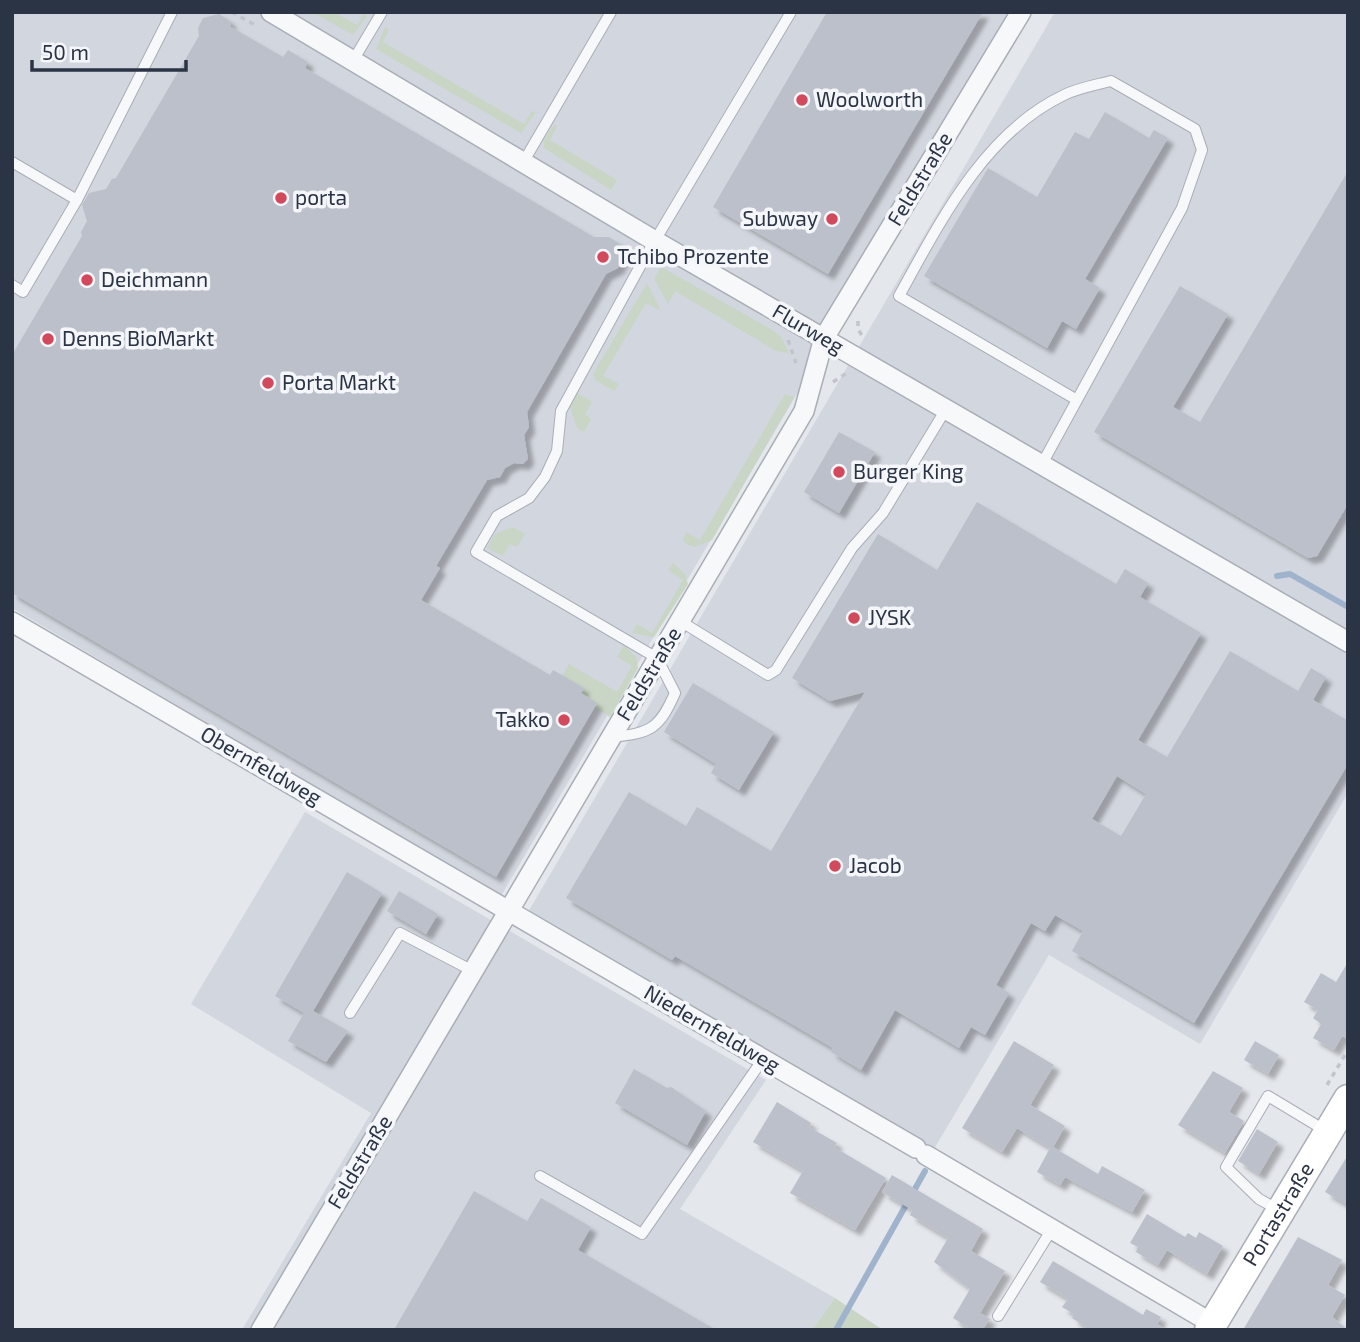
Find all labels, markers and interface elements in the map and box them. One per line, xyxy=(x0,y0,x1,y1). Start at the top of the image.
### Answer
scale bar xyxy=(32,28,186,72)
text: 50 m xyxy=(42,39,89,64)
place label: Woolworth xyxy=(816,86,923,111)
marker: Woolworth xyxy=(794,92,810,108)
street label: Feldstraße xyxy=(881,127,956,229)
place label: porta xyxy=(295,184,347,209)
marker: porta xyxy=(273,190,289,206)
place label: Subway xyxy=(742,205,818,230)
marker: Subway xyxy=(824,211,840,227)
place label: Tchibo Prozente xyxy=(617,243,769,268)
marker: Tchibo Prozente xyxy=(595,249,611,265)
place label: Deichmann xyxy=(101,266,208,291)
marker: Deichmann xyxy=(79,272,95,288)
street label: Flurweg xyxy=(769,297,849,358)
place label: Denns BioMarkt xyxy=(62,325,214,350)
marker: Denns BioMarkt xyxy=(40,331,56,347)
place label: Porta Markt xyxy=(282,369,396,394)
marker: Porta Markt xyxy=(260,375,276,391)
place label: Burger King xyxy=(853,458,964,483)
marker: Burger King xyxy=(831,464,847,480)
place label: JYSK xyxy=(868,604,912,629)
marker: JYSK xyxy=(846,610,862,626)
street label: Feldstraße xyxy=(610,622,685,724)
place label: Takko xyxy=(495,706,550,731)
marker: Takko xyxy=(556,712,572,728)
street label: Obernfeldweg xyxy=(197,720,327,810)
place label: Jacob xyxy=(849,852,902,877)
marker: Jacob xyxy=(827,858,843,874)
street label: Niedernfeldweg xyxy=(640,979,785,1077)
street label: Feldstraße xyxy=(321,1110,396,1212)
street label: Portastraße xyxy=(1237,1157,1318,1270)

